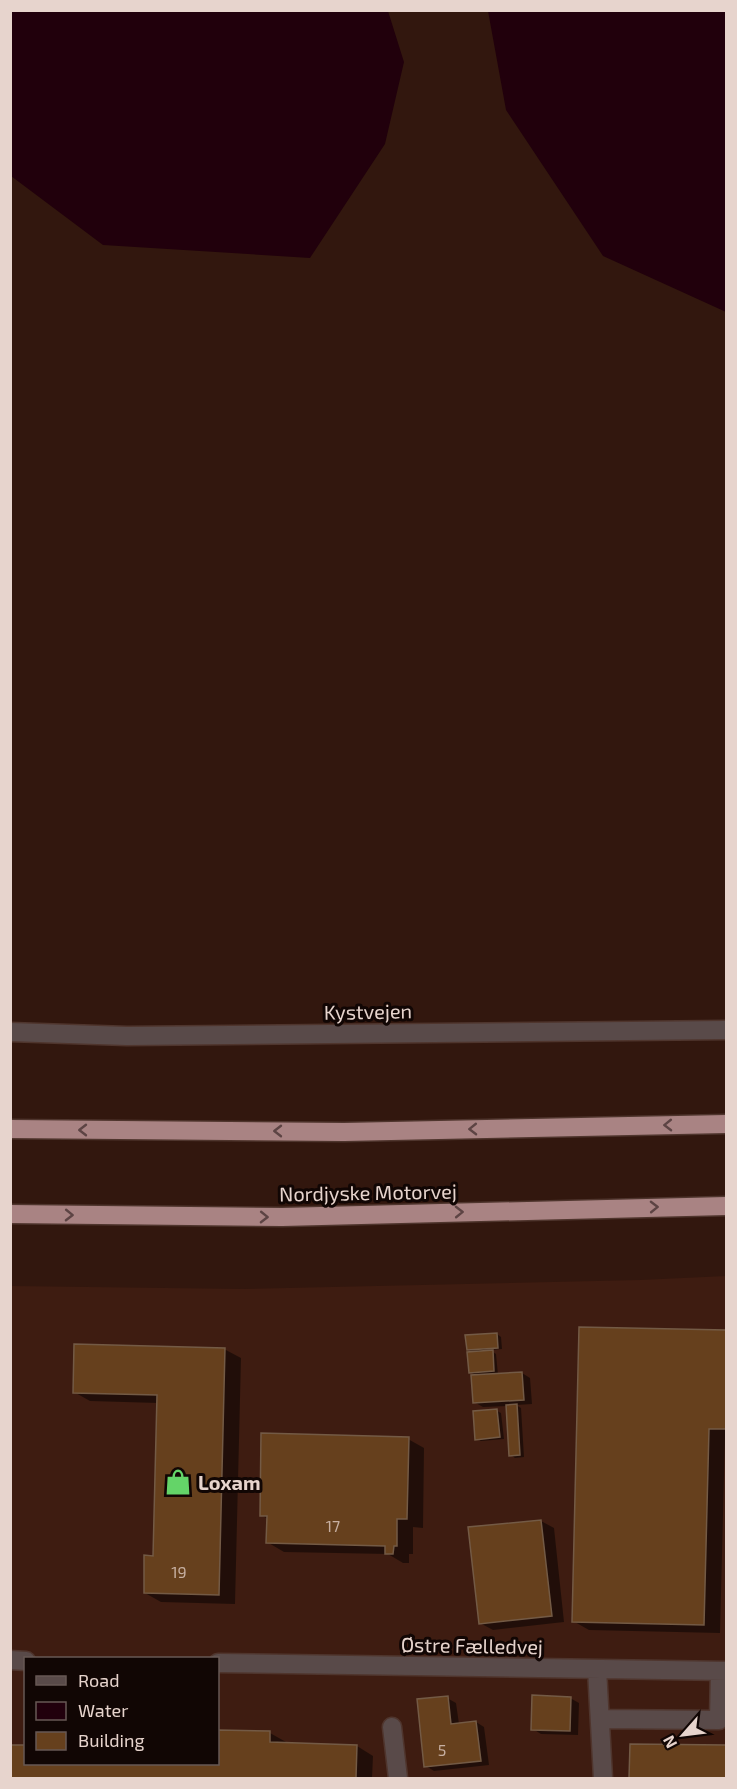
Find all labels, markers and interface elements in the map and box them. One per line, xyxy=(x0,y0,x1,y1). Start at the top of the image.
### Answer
street label: Kystvejen xyxy=(324,998,412,1024)
one-way arrow xyxy=(664,1119,673,1132)
one-way arrow xyxy=(469,1123,478,1135)
one-way arrow xyxy=(79,1124,88,1136)
one-way arrow xyxy=(274,1125,283,1137)
street label: Nordjyske Motorvej xyxy=(279,1178,457,1206)
one-way arrow xyxy=(649,1201,658,1214)
one-way arrow xyxy=(454,1206,463,1219)
one-way arrow xyxy=(64,1209,73,1221)
one-way arrow xyxy=(259,1211,268,1223)
shop icon: Loxam xyxy=(163,1467,193,1497)
place label: Loxam xyxy=(198,1470,261,1494)
house number: 17 xyxy=(326,1516,340,1535)
house number: 19 xyxy=(171,1562,187,1581)
street label: Østre Fælledvej xyxy=(401,1632,543,1658)
legend xyxy=(24,1657,219,1765)
text: Road xyxy=(78,1669,119,1691)
text: Water xyxy=(78,1699,128,1721)
north arrow xyxy=(653,1705,713,1765)
text: Building xyxy=(78,1729,145,1751)
text: N xyxy=(658,1733,680,1752)
house number: 5 xyxy=(438,1740,446,1759)

